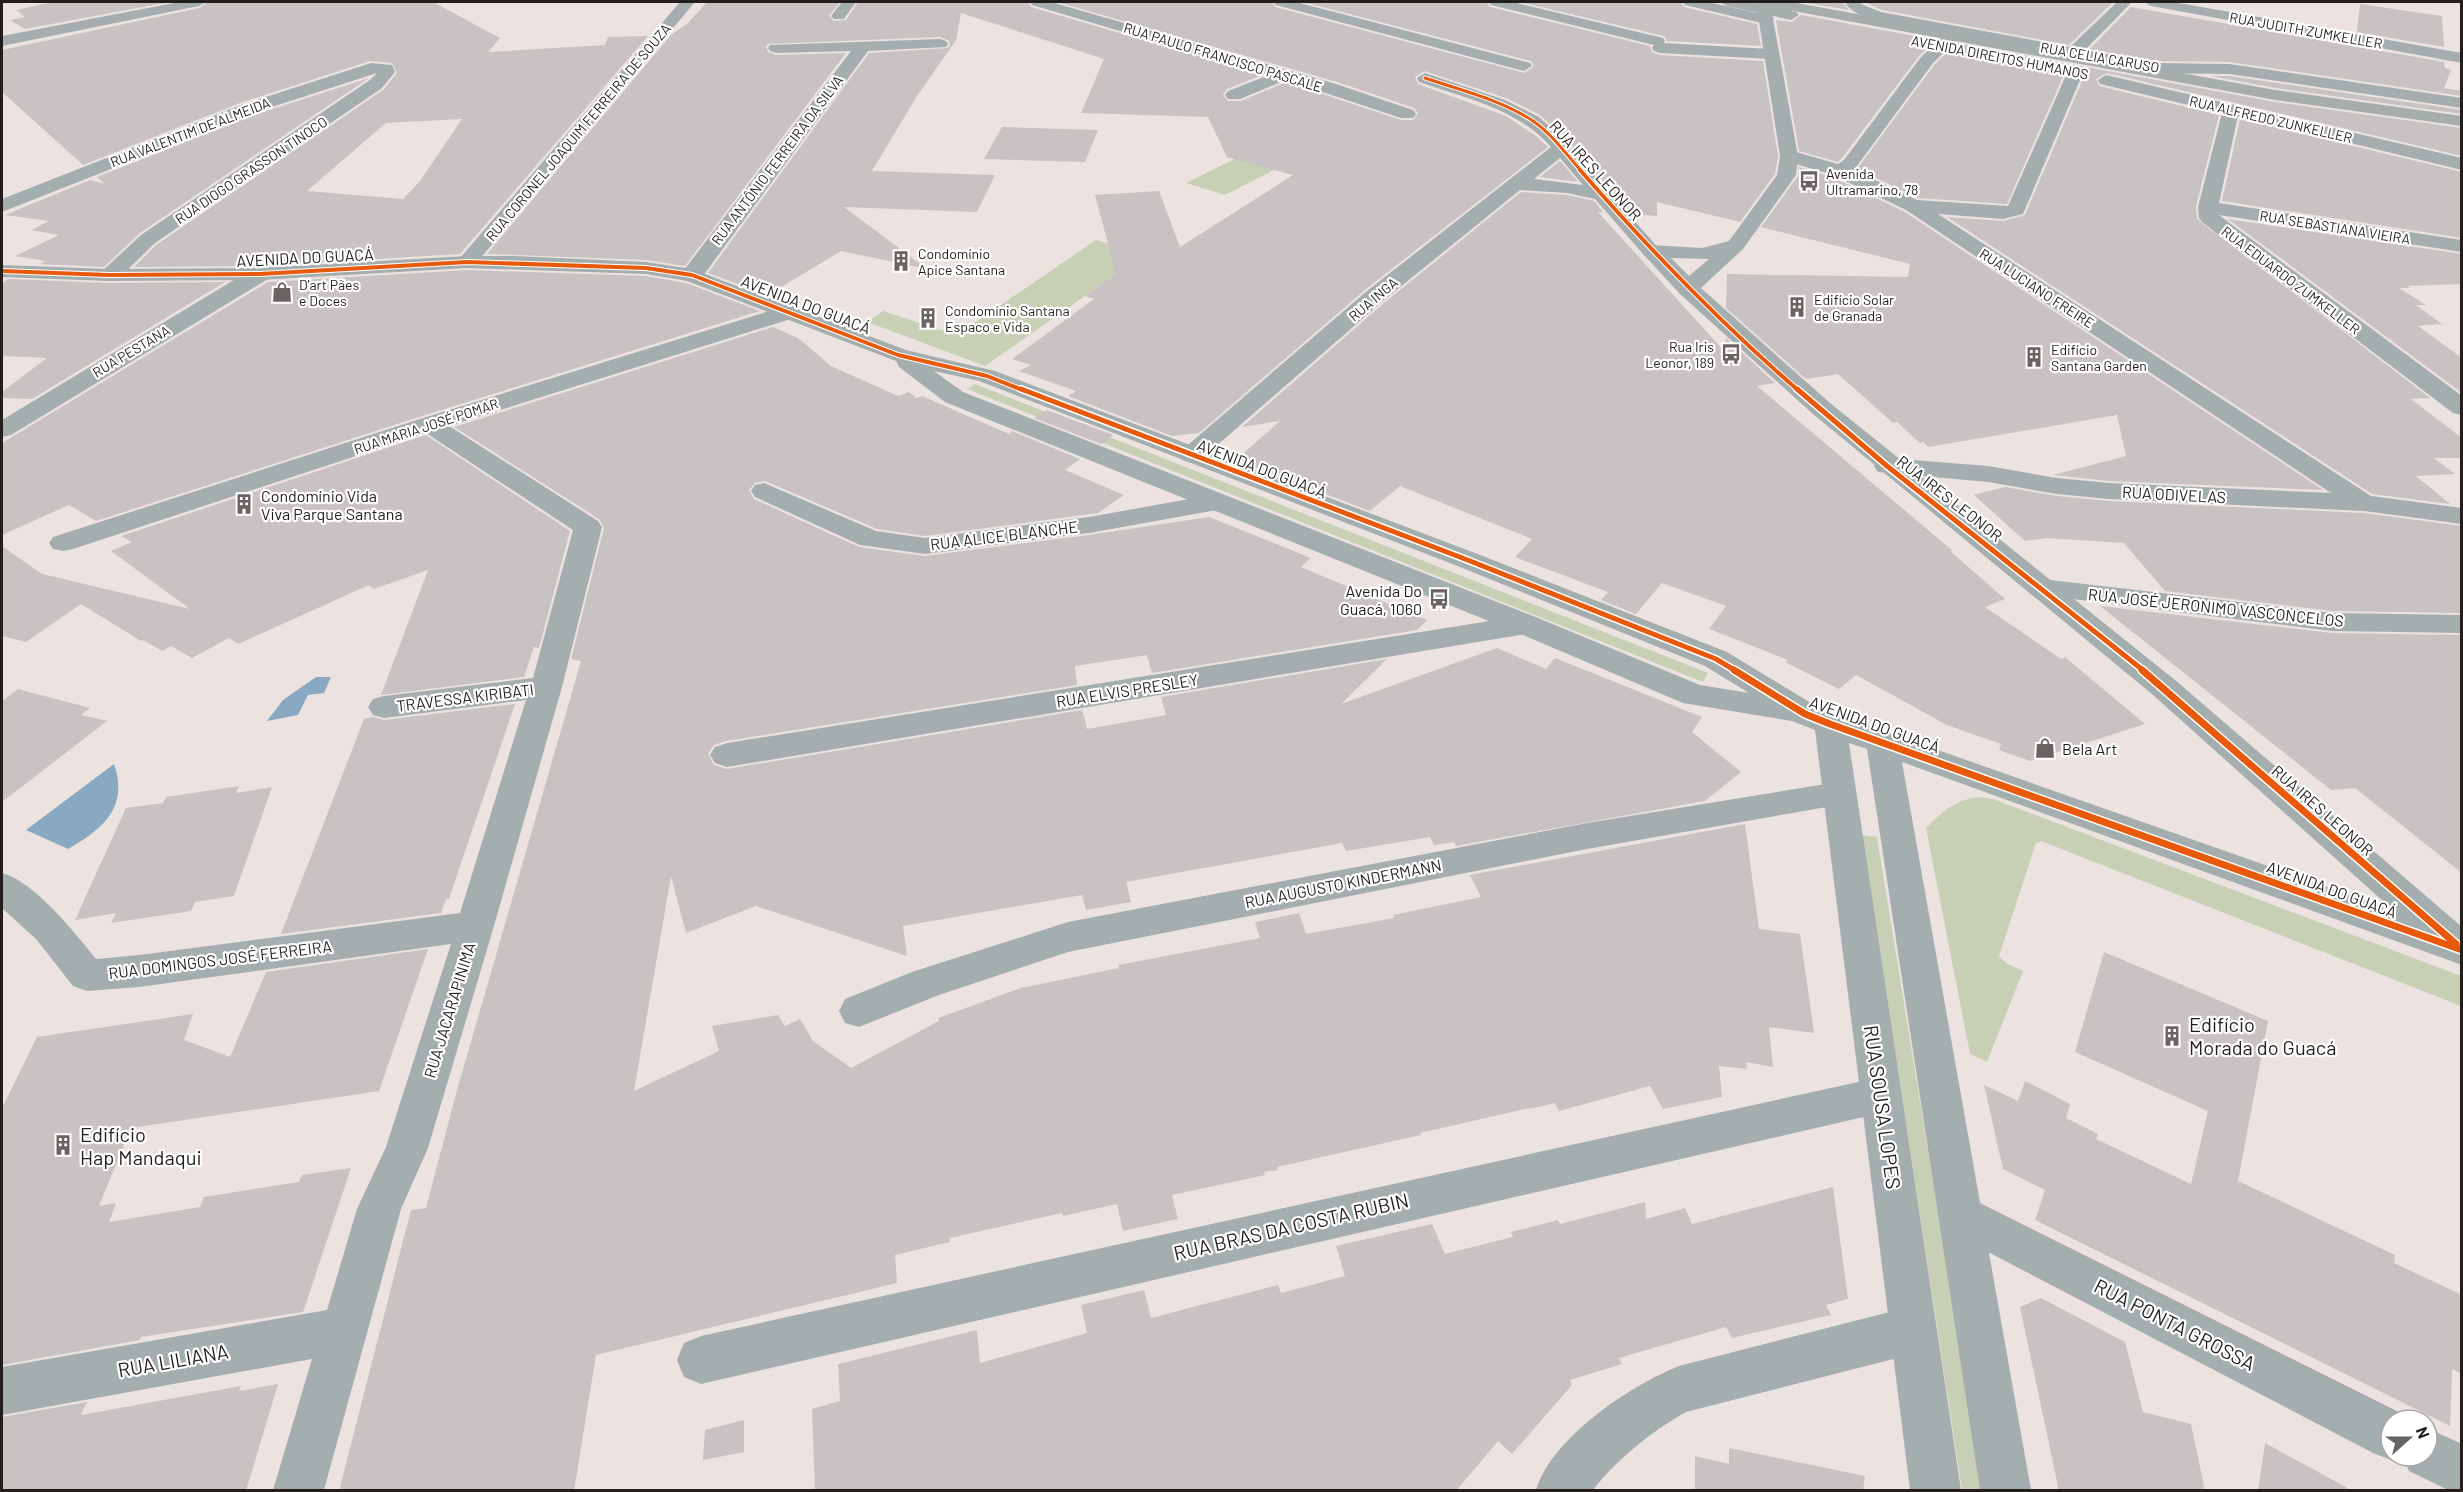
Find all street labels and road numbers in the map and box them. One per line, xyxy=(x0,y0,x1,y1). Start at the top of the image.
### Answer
street label: RUA JUDITH ZUMKELLER xyxy=(2228,8,2384,52)
street label: RUA PAULO FRANCISCO PASCALE xyxy=(1122,19,1324,95)
street label: RUA CORONEL JOAQUIM FERREIRA DE SOUZA xyxy=(482,20,674,244)
street label: AVENIDA DIREITOS HUMANOS xyxy=(1910,31,2090,83)
street label: RUA CELIA CARUSO xyxy=(2039,38,2161,76)
street label: RUA ANTÔNIO FERREIRA DA SILVA xyxy=(708,71,847,248)
street label: RUA ALFREDO ZUNKELLER xyxy=(2188,92,2354,146)
street label: RUA VALENTIM DE ALMEIDA xyxy=(108,93,273,170)
street label: RUA DIOGO GRASSON TINOCO xyxy=(172,113,330,227)
street label: RUA IRES LEONOR xyxy=(1546,116,1646,224)
street label: RUA SEBASTIANA VIEIRA xyxy=(2258,207,2412,247)
street label: RUA EDUARDO ZUMKELLER xyxy=(2218,222,2364,338)
street label: AVENIDA DO GUACÁ xyxy=(236,244,374,270)
street label: RUA LUCIANO FREIRE xyxy=(1977,245,2097,331)
street label: AVENIDA DO GUACÁ xyxy=(739,271,874,338)
street label: RUA INGA xyxy=(1345,273,1401,324)
street label: RUA PESTANA xyxy=(89,321,173,381)
street label: RUA MARIA JOSÉ POMAR xyxy=(352,395,500,457)
street label: AVENIDA DO GUACÁ xyxy=(1195,435,1330,502)
street label: RUA IRES LEONOR xyxy=(1894,451,2007,545)
street label: RUA ODIVELAS xyxy=(2122,482,2226,506)
street label: RUA ALICE BLANCHE xyxy=(929,517,1079,553)
street label: RUA JOSÉ JERONIMO VASCONCELOS xyxy=(2087,584,2345,630)
street label: RUA ELVIS PRESLEY xyxy=(1055,669,1199,711)
street label: TRAVESSA KIRIBATI xyxy=(395,679,535,715)
street label: AVENIDA DO GUACÁ xyxy=(1807,692,1943,756)
street label: RUA IRES LEONOR xyxy=(2268,761,2378,859)
street label: RUA AUGUSTO KINDERMANN xyxy=(1243,855,1443,911)
street label: AVENIDA DO GUACÁ xyxy=(2264,857,2400,921)
street label: RUA DOMINGOS JOSÉ FERREIRA xyxy=(107,936,333,982)
street label: RUA JACARAPINIMA xyxy=(419,940,479,1080)
street label: RUA SOUSA LOPES xyxy=(1860,1023,1906,1191)
street label: RUA BRAS DA COSTA RUBIN xyxy=(1171,1187,1411,1265)
street label: RUA PONTA GROSSA xyxy=(2090,1273,2260,1375)
street label: RUA LILIANA xyxy=(116,1338,230,1382)

